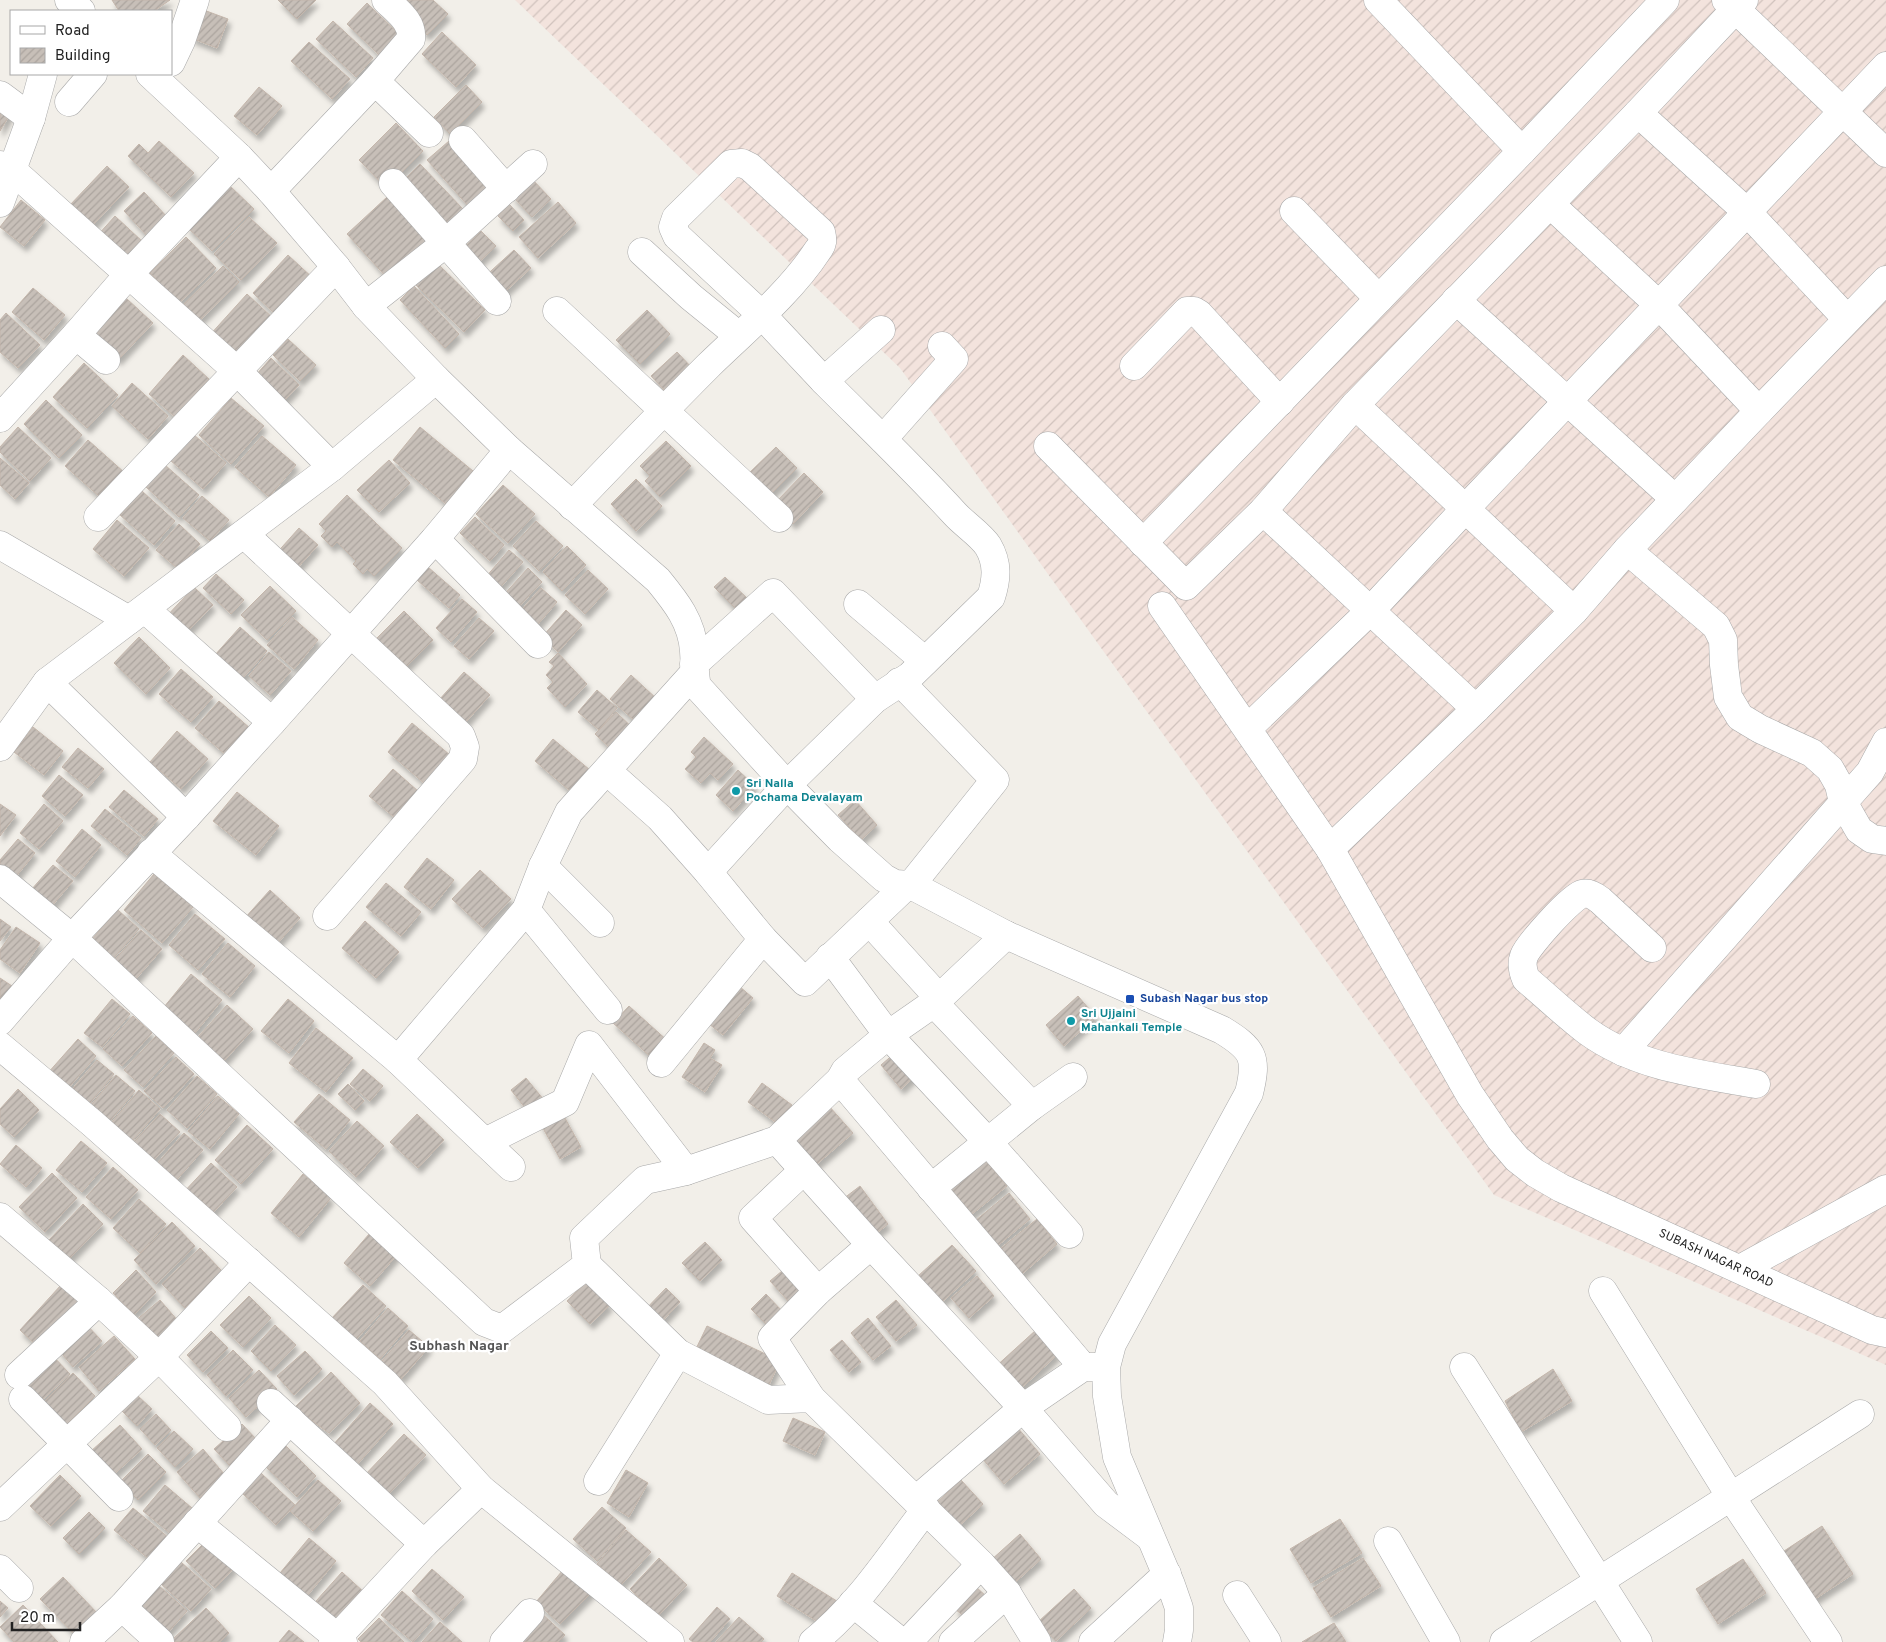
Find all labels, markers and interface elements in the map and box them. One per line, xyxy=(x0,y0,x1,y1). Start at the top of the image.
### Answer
legend xyxy=(10,10,172,75)
text: Road xyxy=(55,22,90,41)
text: Building xyxy=(55,47,110,66)
place label: Sri Nalla Pochama Devalayam xyxy=(746,776,863,806)
marker: Sri Nalla Pochama Devalayam xyxy=(730,785,742,797)
place label: Subash Nagar bus stop xyxy=(1140,991,1268,1007)
marker: Subash Nagar bus stop xyxy=(1124,993,1136,1005)
place label: Sri Ujjaini Mahankali Temple xyxy=(1081,1006,1182,1036)
marker: Sri Ujjaini Mahankali Temple xyxy=(1065,1015,1077,1027)
street label: SUBASH NAGAR ROAD xyxy=(1656,1226,1776,1292)
district label: Subhash Nagar xyxy=(409,1338,509,1355)
scale bar xyxy=(12,1600,80,1632)
text: 20 m xyxy=(20,1609,55,1628)

